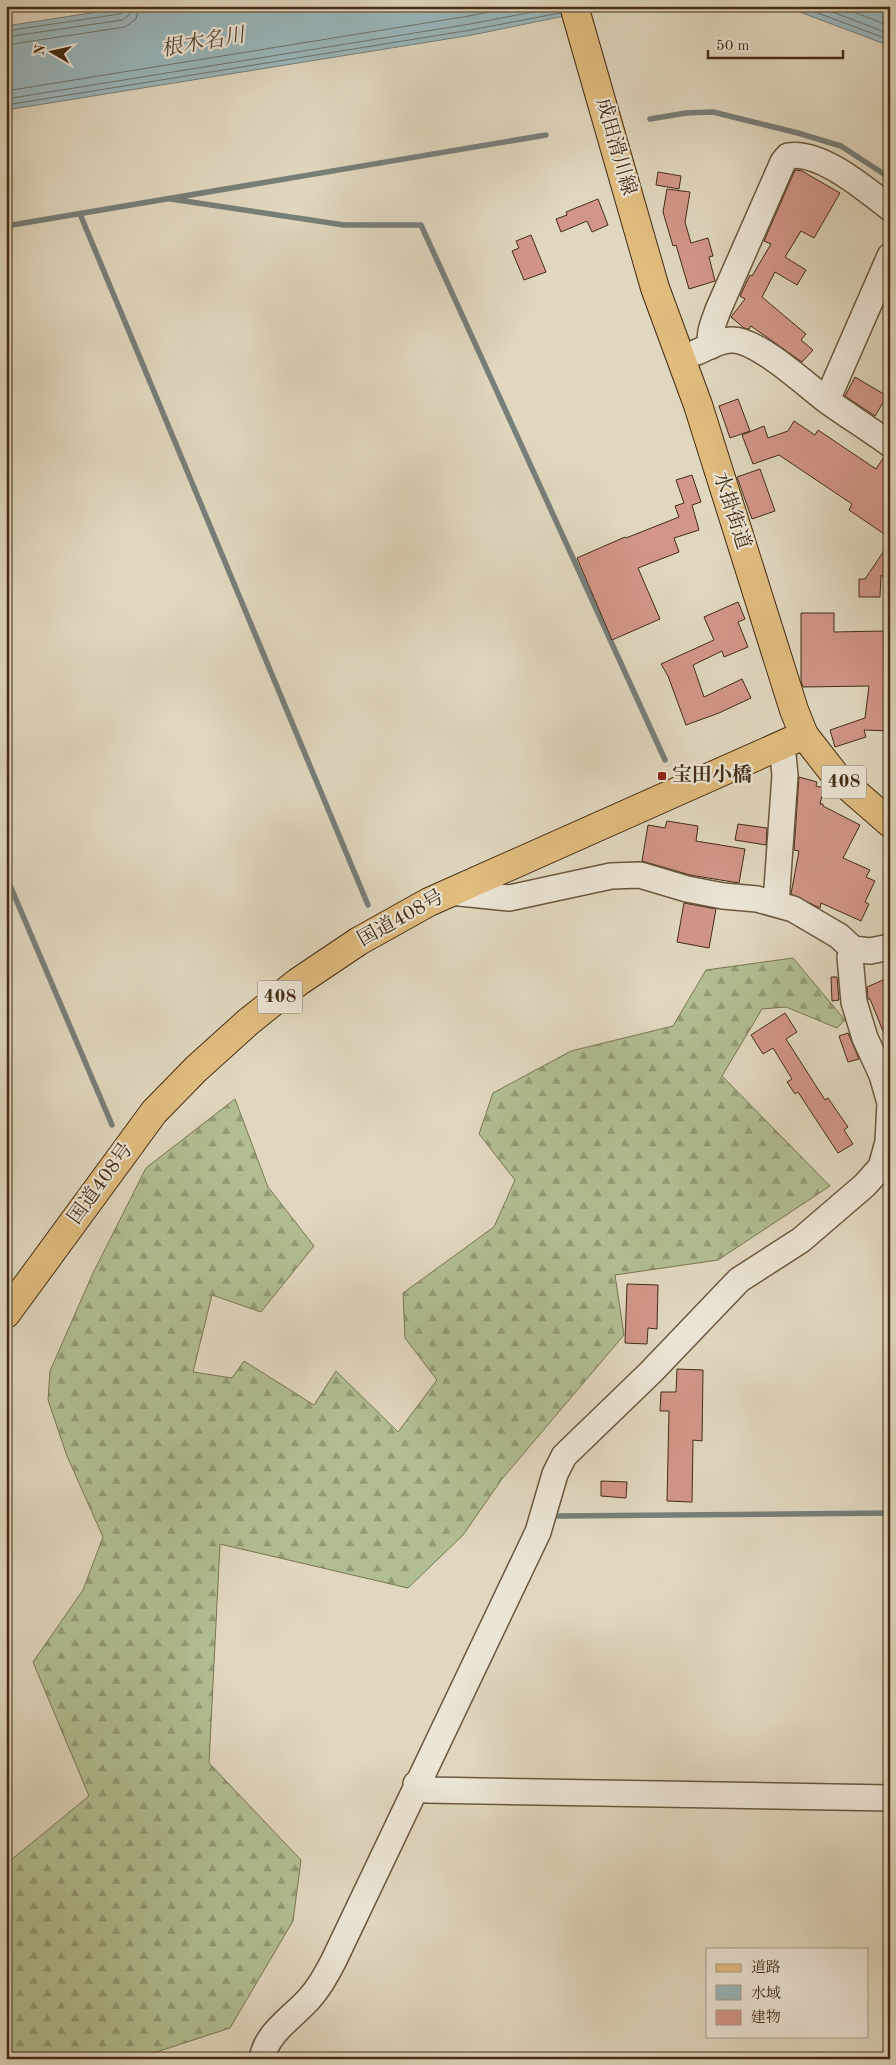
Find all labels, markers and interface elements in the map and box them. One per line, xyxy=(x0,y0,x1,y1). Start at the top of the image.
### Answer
water label: 根木名川 xyxy=(159,23,248,61)
north arrow xyxy=(28,28,78,78)
scale bar xyxy=(708,28,844,60)
text: 50 m xyxy=(716,39,750,54)
text: N xyxy=(32,43,48,57)
street label: 成田滑川線 xyxy=(592,96,640,198)
street label: 水掛街道 xyxy=(709,469,755,552)
place label: 宝田小橋 xyxy=(672,764,752,786)
road number: 408 xyxy=(822,766,866,799)
marker: 宝田小橋 xyxy=(656,770,668,782)
street label: 国道408号 xyxy=(354,886,447,951)
road number: 408 xyxy=(258,980,302,1014)
street label: 国道408号 xyxy=(63,1139,137,1228)
legend xyxy=(706,1948,868,2038)
text: 道路 xyxy=(751,1959,781,1976)
text: 水域 xyxy=(751,1985,781,2002)
text: 建物 xyxy=(751,2009,781,2026)

